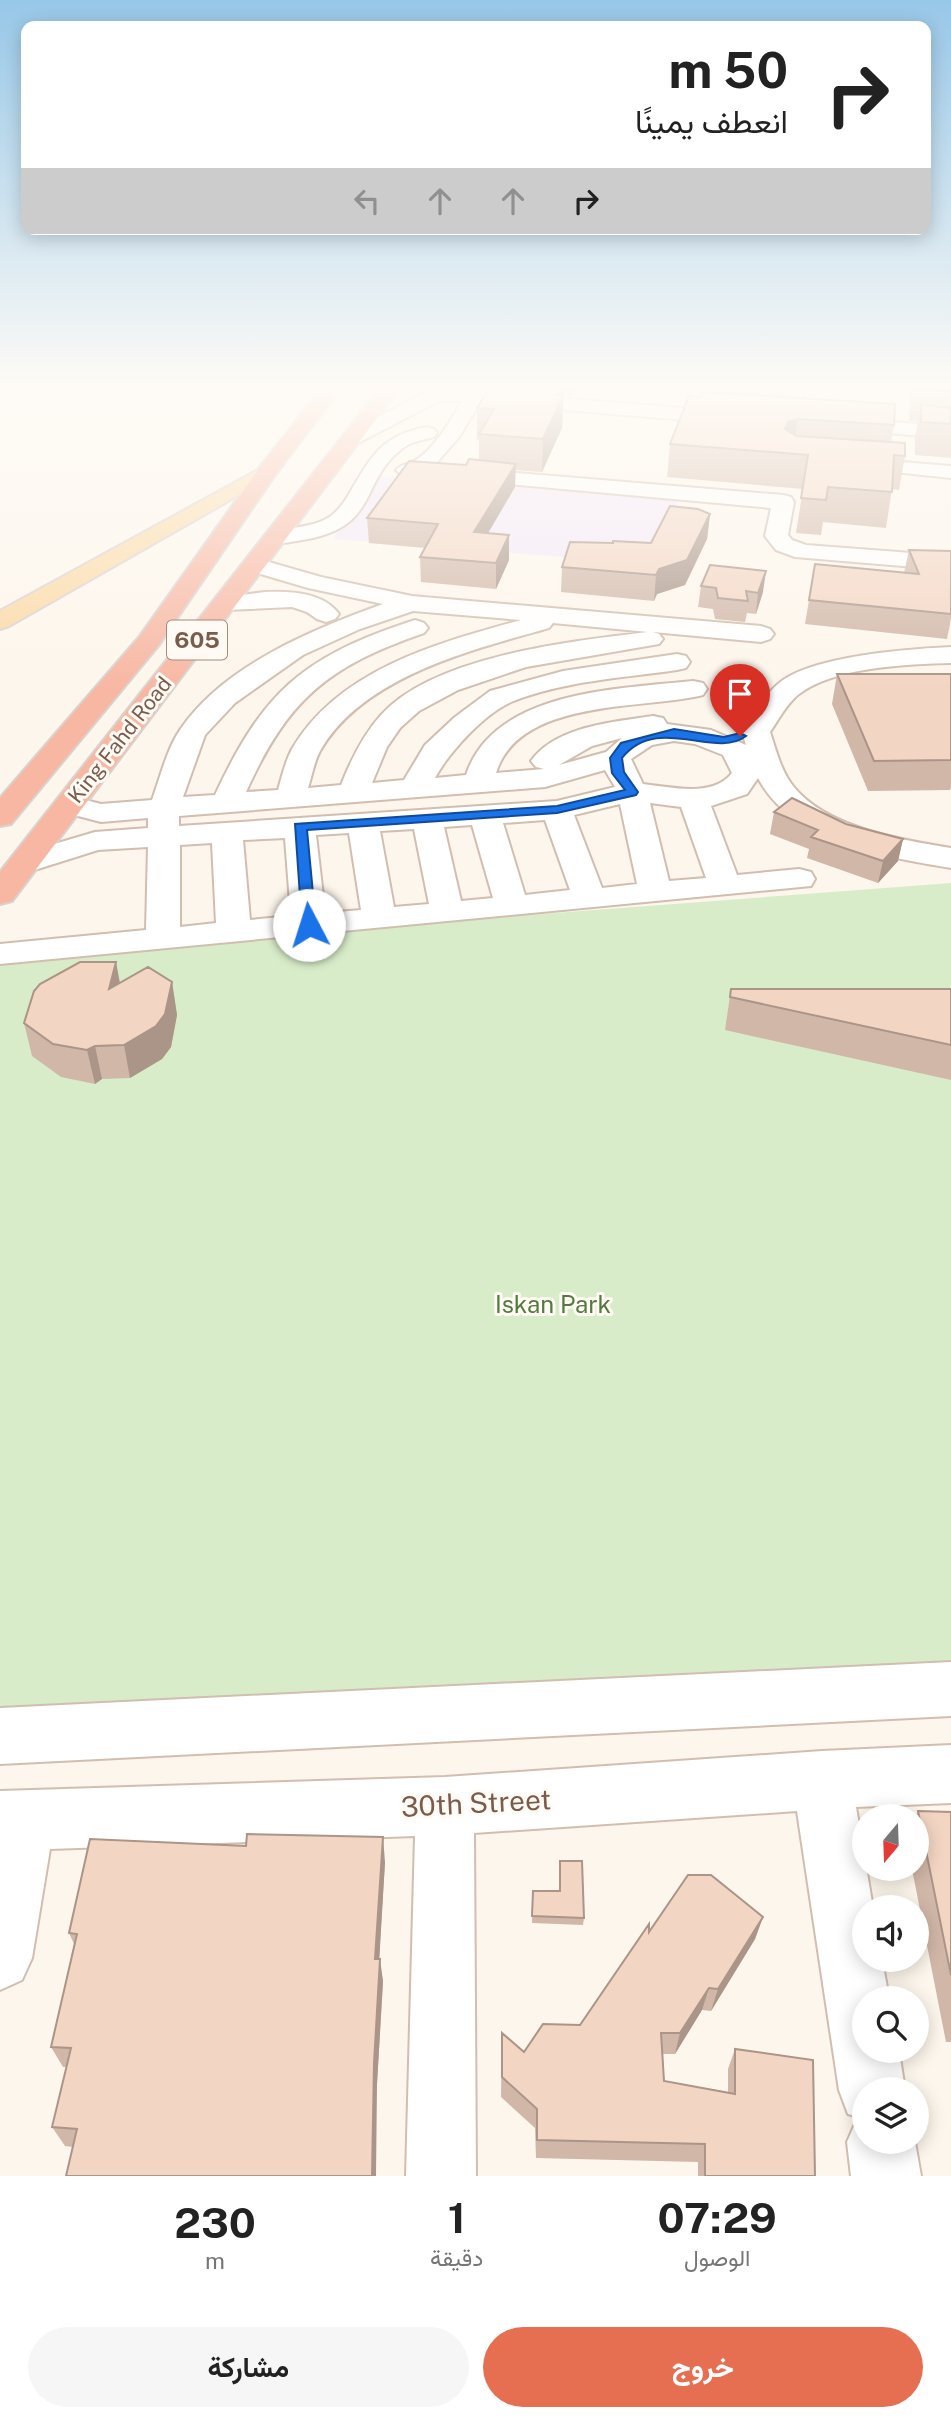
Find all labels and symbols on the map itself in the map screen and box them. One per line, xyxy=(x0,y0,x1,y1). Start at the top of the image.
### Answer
road number: 605 xyxy=(167,620,227,660)
pin xyxy=(710,664,770,736)
street label: King Fahd Road xyxy=(63,672,177,808)
position arrow xyxy=(272,888,346,962)
park label: Iskan Park xyxy=(495,1290,611,1318)
street label: 30th Street xyxy=(400,1782,552,1823)
north arrow xyxy=(852,1804,929,1881)

